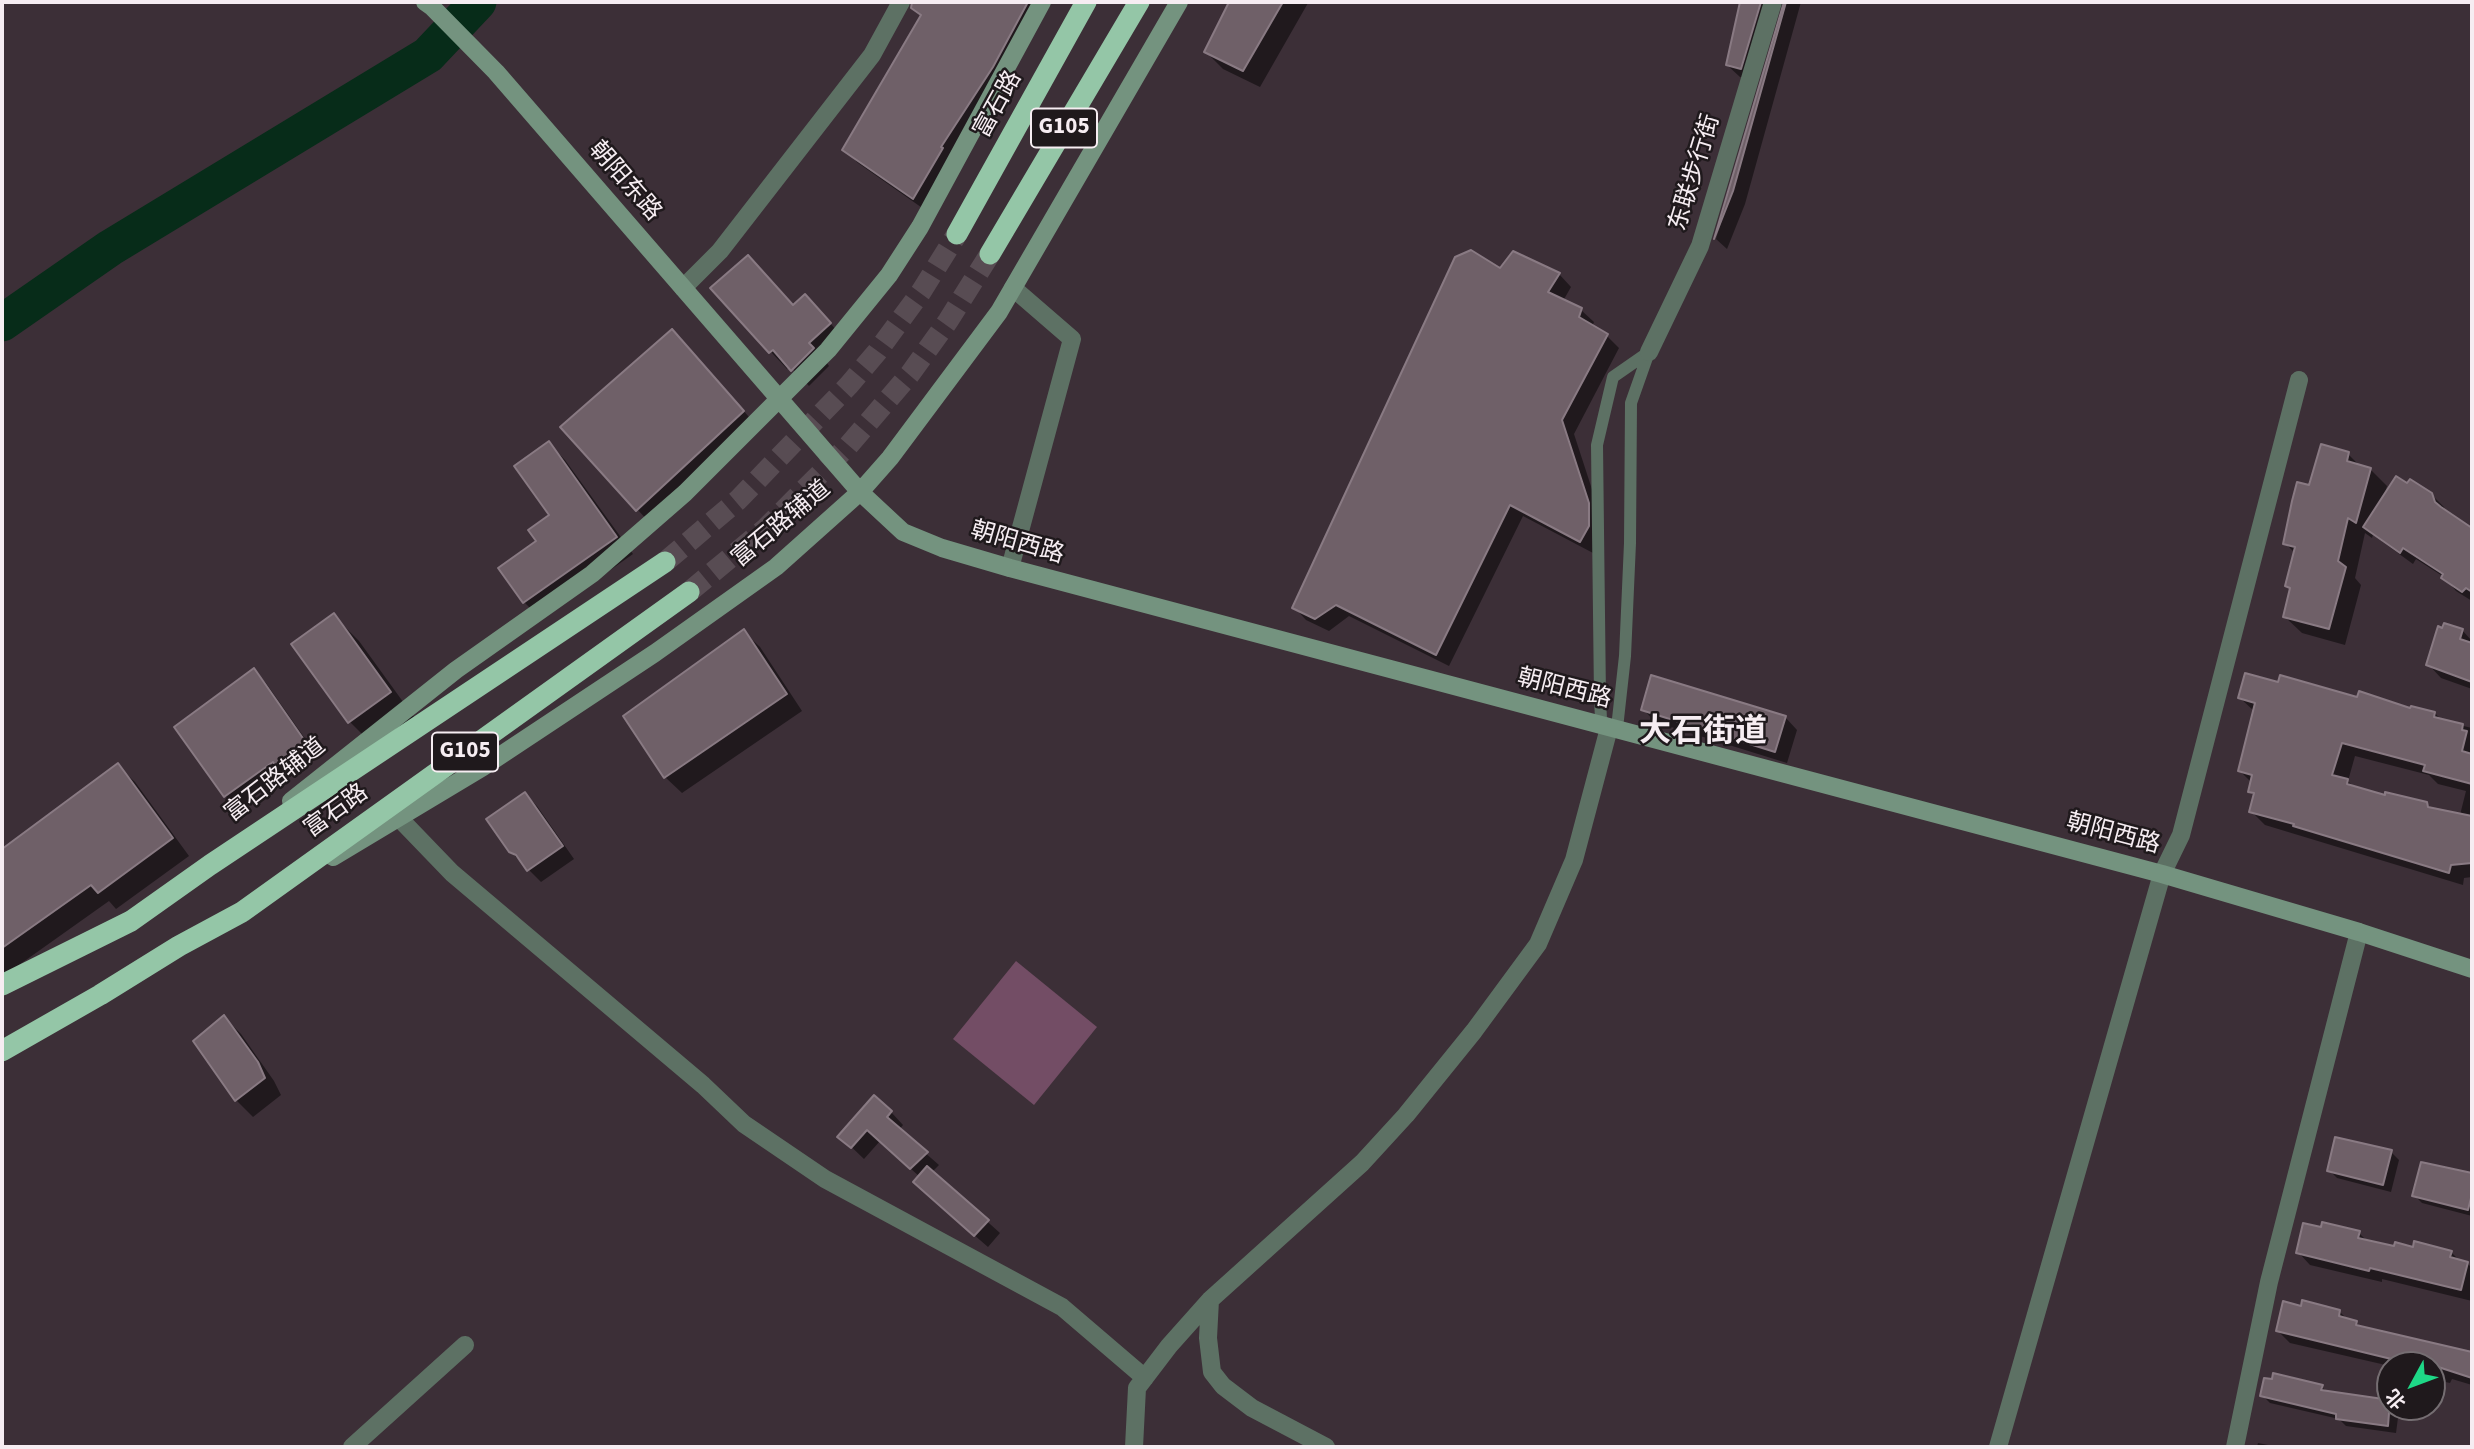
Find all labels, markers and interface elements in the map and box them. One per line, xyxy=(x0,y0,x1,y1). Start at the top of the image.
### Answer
street label: 富石路 xyxy=(969,67,1029,143)
road number: G105 xyxy=(1031,108,1097,148)
street label: 东联步行街 xyxy=(1665,111,1727,235)
street label: 朝阳东路 xyxy=(582,136,666,228)
street label: 富石路辅道 xyxy=(727,475,837,575)
street label: 朝阳西路 xyxy=(967,517,1067,571)
street label: 朝阳西路 xyxy=(1514,664,1614,716)
district label: 大石街道 xyxy=(1639,715,1767,753)
road number: G105 xyxy=(432,732,498,772)
street label: 富石路辅道 xyxy=(220,733,332,829)
street label: 富石路 xyxy=(299,779,375,845)
street label: 朝阳西路 xyxy=(2063,809,2163,861)
north arrow xyxy=(2376,1351,2446,1421)
text: 北 xyxy=(2380,1383,2413,1415)

